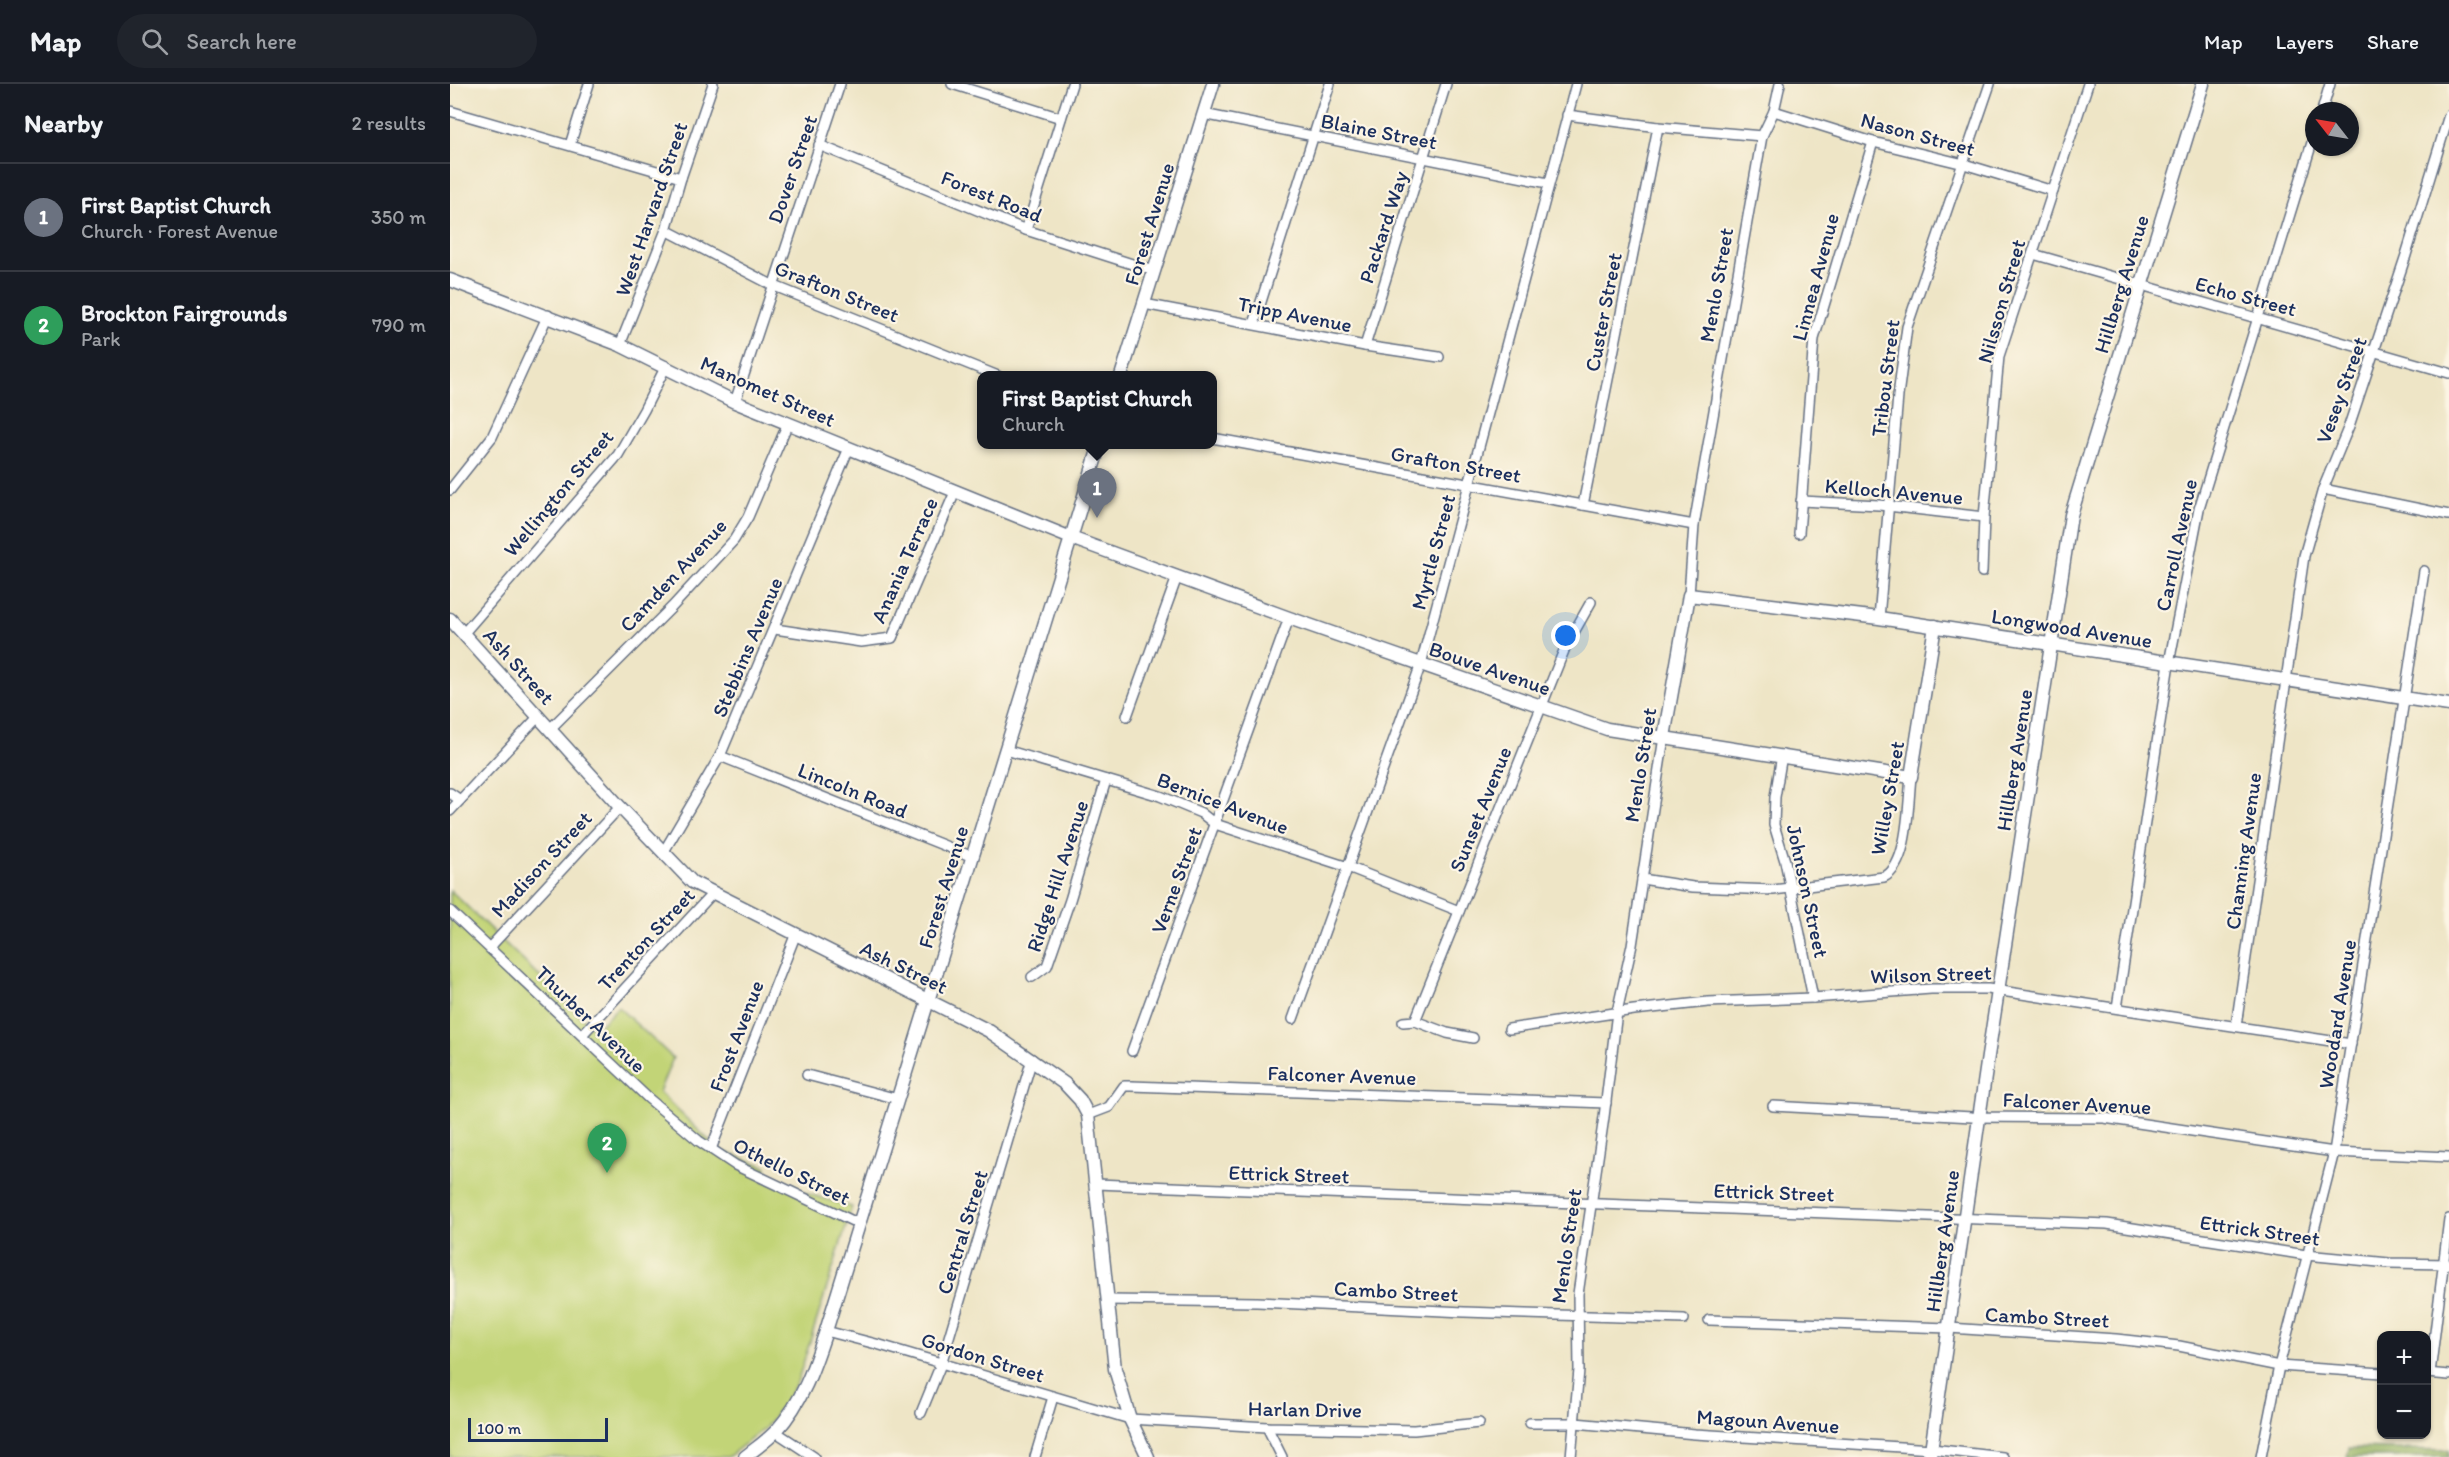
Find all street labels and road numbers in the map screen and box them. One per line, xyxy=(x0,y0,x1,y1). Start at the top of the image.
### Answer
street label: Blaine Street xyxy=(1319,107,1439,155)
street label: Nason Street xyxy=(1858,107,1978,161)
street label: Dover Street xyxy=(762,111,822,227)
street label: West Harvard Street xyxy=(609,119,693,299)
street label: Forest Avenue xyxy=(1118,160,1180,288)
street label: Forest Road xyxy=(938,164,1047,228)
street label: Packard Way xyxy=(1353,168,1413,286)
street label: Linnea Avenue xyxy=(1786,210,1844,344)
street label: Hillberg Avenue xyxy=(2088,212,2154,356)
street label: Menlo Street xyxy=(1694,226,1738,344)
street label: Nilsson Street xyxy=(1971,236,2031,366)
street label: Custer Street xyxy=(1579,250,1627,374)
street label: Grafton Street xyxy=(771,255,903,327)
street label: Echo Street xyxy=(2193,271,2299,322)
street label: Tripp Avenue xyxy=(1236,291,1354,337)
street label: Tribou Street xyxy=(1865,318,1905,438)
street label: Vesey Street xyxy=(2310,333,2372,447)
street label: Manomet Street xyxy=(697,350,839,432)
street label: Wellington Street xyxy=(498,424,618,561)
street label: Grafton Street xyxy=(1389,440,1523,488)
street label: Kelloch Avenue xyxy=(1824,473,1964,509)
street label: Carroll Avenue xyxy=(2150,476,2202,614)
street label: Myrtle Street xyxy=(1406,491,1460,613)
street label: Anania Terrace xyxy=(865,493,943,627)
street label: Camden Avenue xyxy=(614,513,732,637)
street label: Stebbins Avenue xyxy=(706,573,788,721)
street label: Longwood Avenue xyxy=(1990,603,2154,653)
street label: Ash Street xyxy=(478,623,560,709)
street label: Bouve Avenue xyxy=(1426,636,1554,700)
street label: Hillberg Avenue xyxy=(1990,687,2038,833)
street label: Menlo Street xyxy=(1619,706,1661,824)
street label: Willey Street xyxy=(1865,739,1909,857)
street label: Sunset Avenue xyxy=(1443,743,1517,875)
street label: Lincoln Road xyxy=(794,757,912,823)
street label: Bernice Avenue xyxy=(1154,766,1292,840)
street label: Channing Avenue xyxy=(2220,771,2266,931)
street label: Ridge Hill Avenue xyxy=(1021,797,1093,955)
street label: Madison Street xyxy=(485,805,597,922)
street label: Johnson Street xyxy=(1782,822,1834,960)
street label: Forest Avenue xyxy=(912,823,974,951)
street label: Verne Street xyxy=(1145,823,1207,937)
street label: Trenton Street xyxy=(592,882,700,995)
street label: Ash Street xyxy=(856,935,952,999)
street label: Woodard Avenue xyxy=(2313,938,2361,1090)
street label: Wilson Street xyxy=(1870,959,1992,989)
street label: Thurber Avenue xyxy=(531,960,651,1078)
street label: Frost Avenue xyxy=(703,977,769,1095)
street label: Falconer Avenue xyxy=(1267,1060,1417,1090)
street label: Falconer Avenue xyxy=(2002,1087,2152,1119)
street label: Othello Street xyxy=(729,1132,855,1210)
street label: Ettrick Street xyxy=(1228,1159,1350,1189)
street label: Central Street xyxy=(931,1167,993,1297)
street label: Hillberg Avenue xyxy=(1920,1168,1964,1314)
street label: Ettrick Street xyxy=(1713,1177,1835,1207)
street label: Menlo Street xyxy=(1546,1187,1586,1305)
street label: Ettrick Street xyxy=(2198,1209,2322,1251)
street label: Cambo Street xyxy=(1333,1275,1459,1307)
street label: Cambo Street xyxy=(1984,1301,2110,1333)
street label: Gordon Street xyxy=(918,1326,1048,1388)
street label: Harlan Drive xyxy=(1248,1396,1362,1422)
street label: Magoun Avenue xyxy=(1696,1404,1840,1438)

